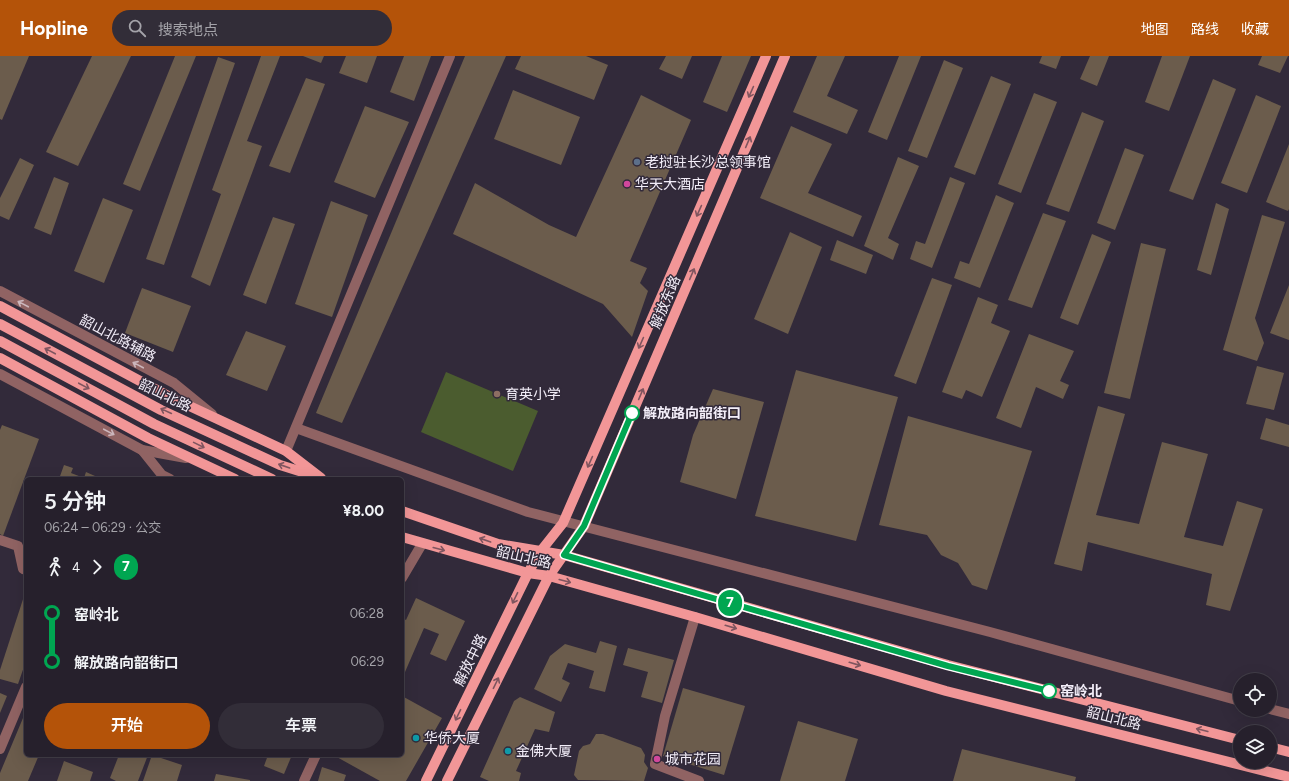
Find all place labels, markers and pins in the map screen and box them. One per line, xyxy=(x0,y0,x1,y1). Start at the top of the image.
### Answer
place label: 老挝驻长沙总领事馆 xyxy=(645,154,771,171)
marker: 老挝驻长沙总领事馆 xyxy=(632,157,642,167)
place label: 华天大酒店 xyxy=(635,176,705,193)
marker: 华天大酒店 xyxy=(622,179,632,189)
place label: 育英小学 xyxy=(505,386,561,403)
marker: 育英小学 xyxy=(492,389,502,399)
marker: 解放路向韶街口 xyxy=(624,405,640,421)
place label: 解放路向韶街口 xyxy=(643,405,741,422)
marker: 窑岭北 xyxy=(1041,683,1057,699)
place label: 窑岭北 xyxy=(1060,683,1102,700)
place label: 华侨大厦 xyxy=(424,730,480,747)
marker: 华侨大厦 xyxy=(411,733,421,743)
place label: 金佛大厦 xyxy=(516,743,572,760)
marker: 金佛大厦 xyxy=(503,746,513,756)
place label: 城市花园 xyxy=(665,751,721,768)
marker: 城市花园 xyxy=(652,754,662,764)

